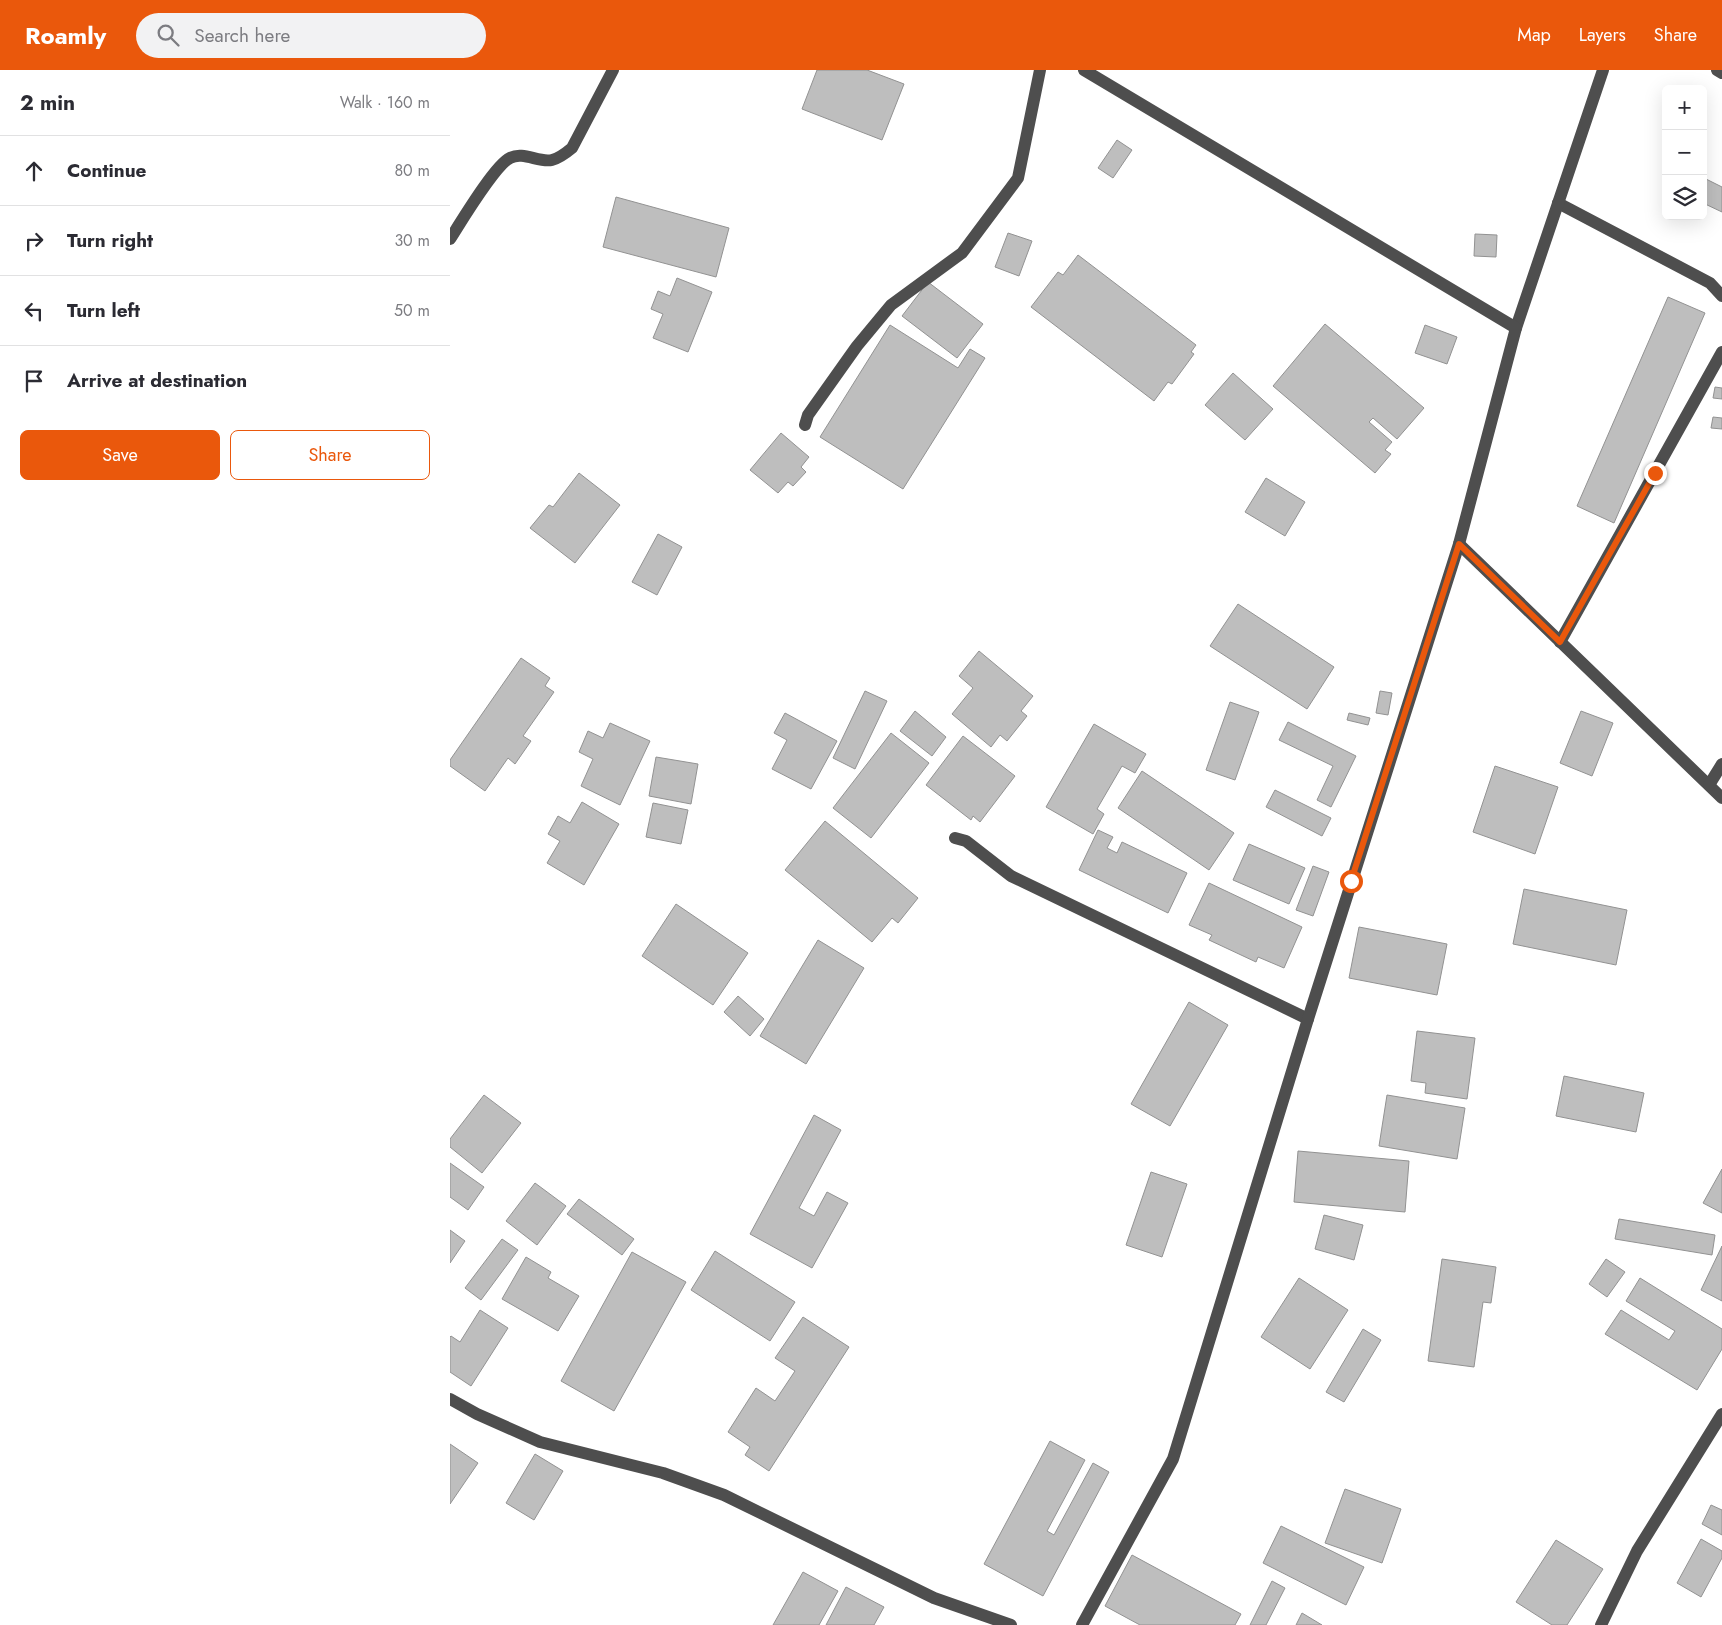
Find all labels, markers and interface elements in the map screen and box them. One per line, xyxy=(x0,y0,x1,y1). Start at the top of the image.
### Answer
search box xyxy=(136,13,486,58)
text: Roamly xyxy=(25,18,106,53)
icon: search xyxy=(154,21,182,49)
text: Search here xyxy=(194,22,290,49)
text: Map xyxy=(1517,22,1551,48)
text: Layers xyxy=(1579,22,1626,48)
text: Share xyxy=(1654,22,1697,48)
map controls xyxy=(1662,85,1707,220)
button: + xyxy=(1662,85,1707,130)
text: 2 min xyxy=(20,88,75,118)
text: Walk · 160 m xyxy=(340,91,430,114)
button: − xyxy=(1662,130,1707,175)
icon: ahead xyxy=(20,157,48,185)
text: Continue xyxy=(67,157,146,184)
text: 80 m xyxy=(394,159,430,182)
button: layers xyxy=(1662,175,1707,220)
icon: right xyxy=(20,227,48,255)
text: Turn right xyxy=(67,227,153,254)
text: 30 m xyxy=(394,229,430,252)
icon: left xyxy=(20,297,48,325)
text: Turn left xyxy=(67,297,140,324)
text: 50 m xyxy=(394,299,430,322)
icon: arrive xyxy=(20,367,48,395)
text: Arrive at destination xyxy=(67,367,247,394)
button: Save xyxy=(20,430,220,480)
button: Share xyxy=(230,430,430,480)
route end xyxy=(1644,462,1667,485)
route start xyxy=(1340,870,1363,893)

